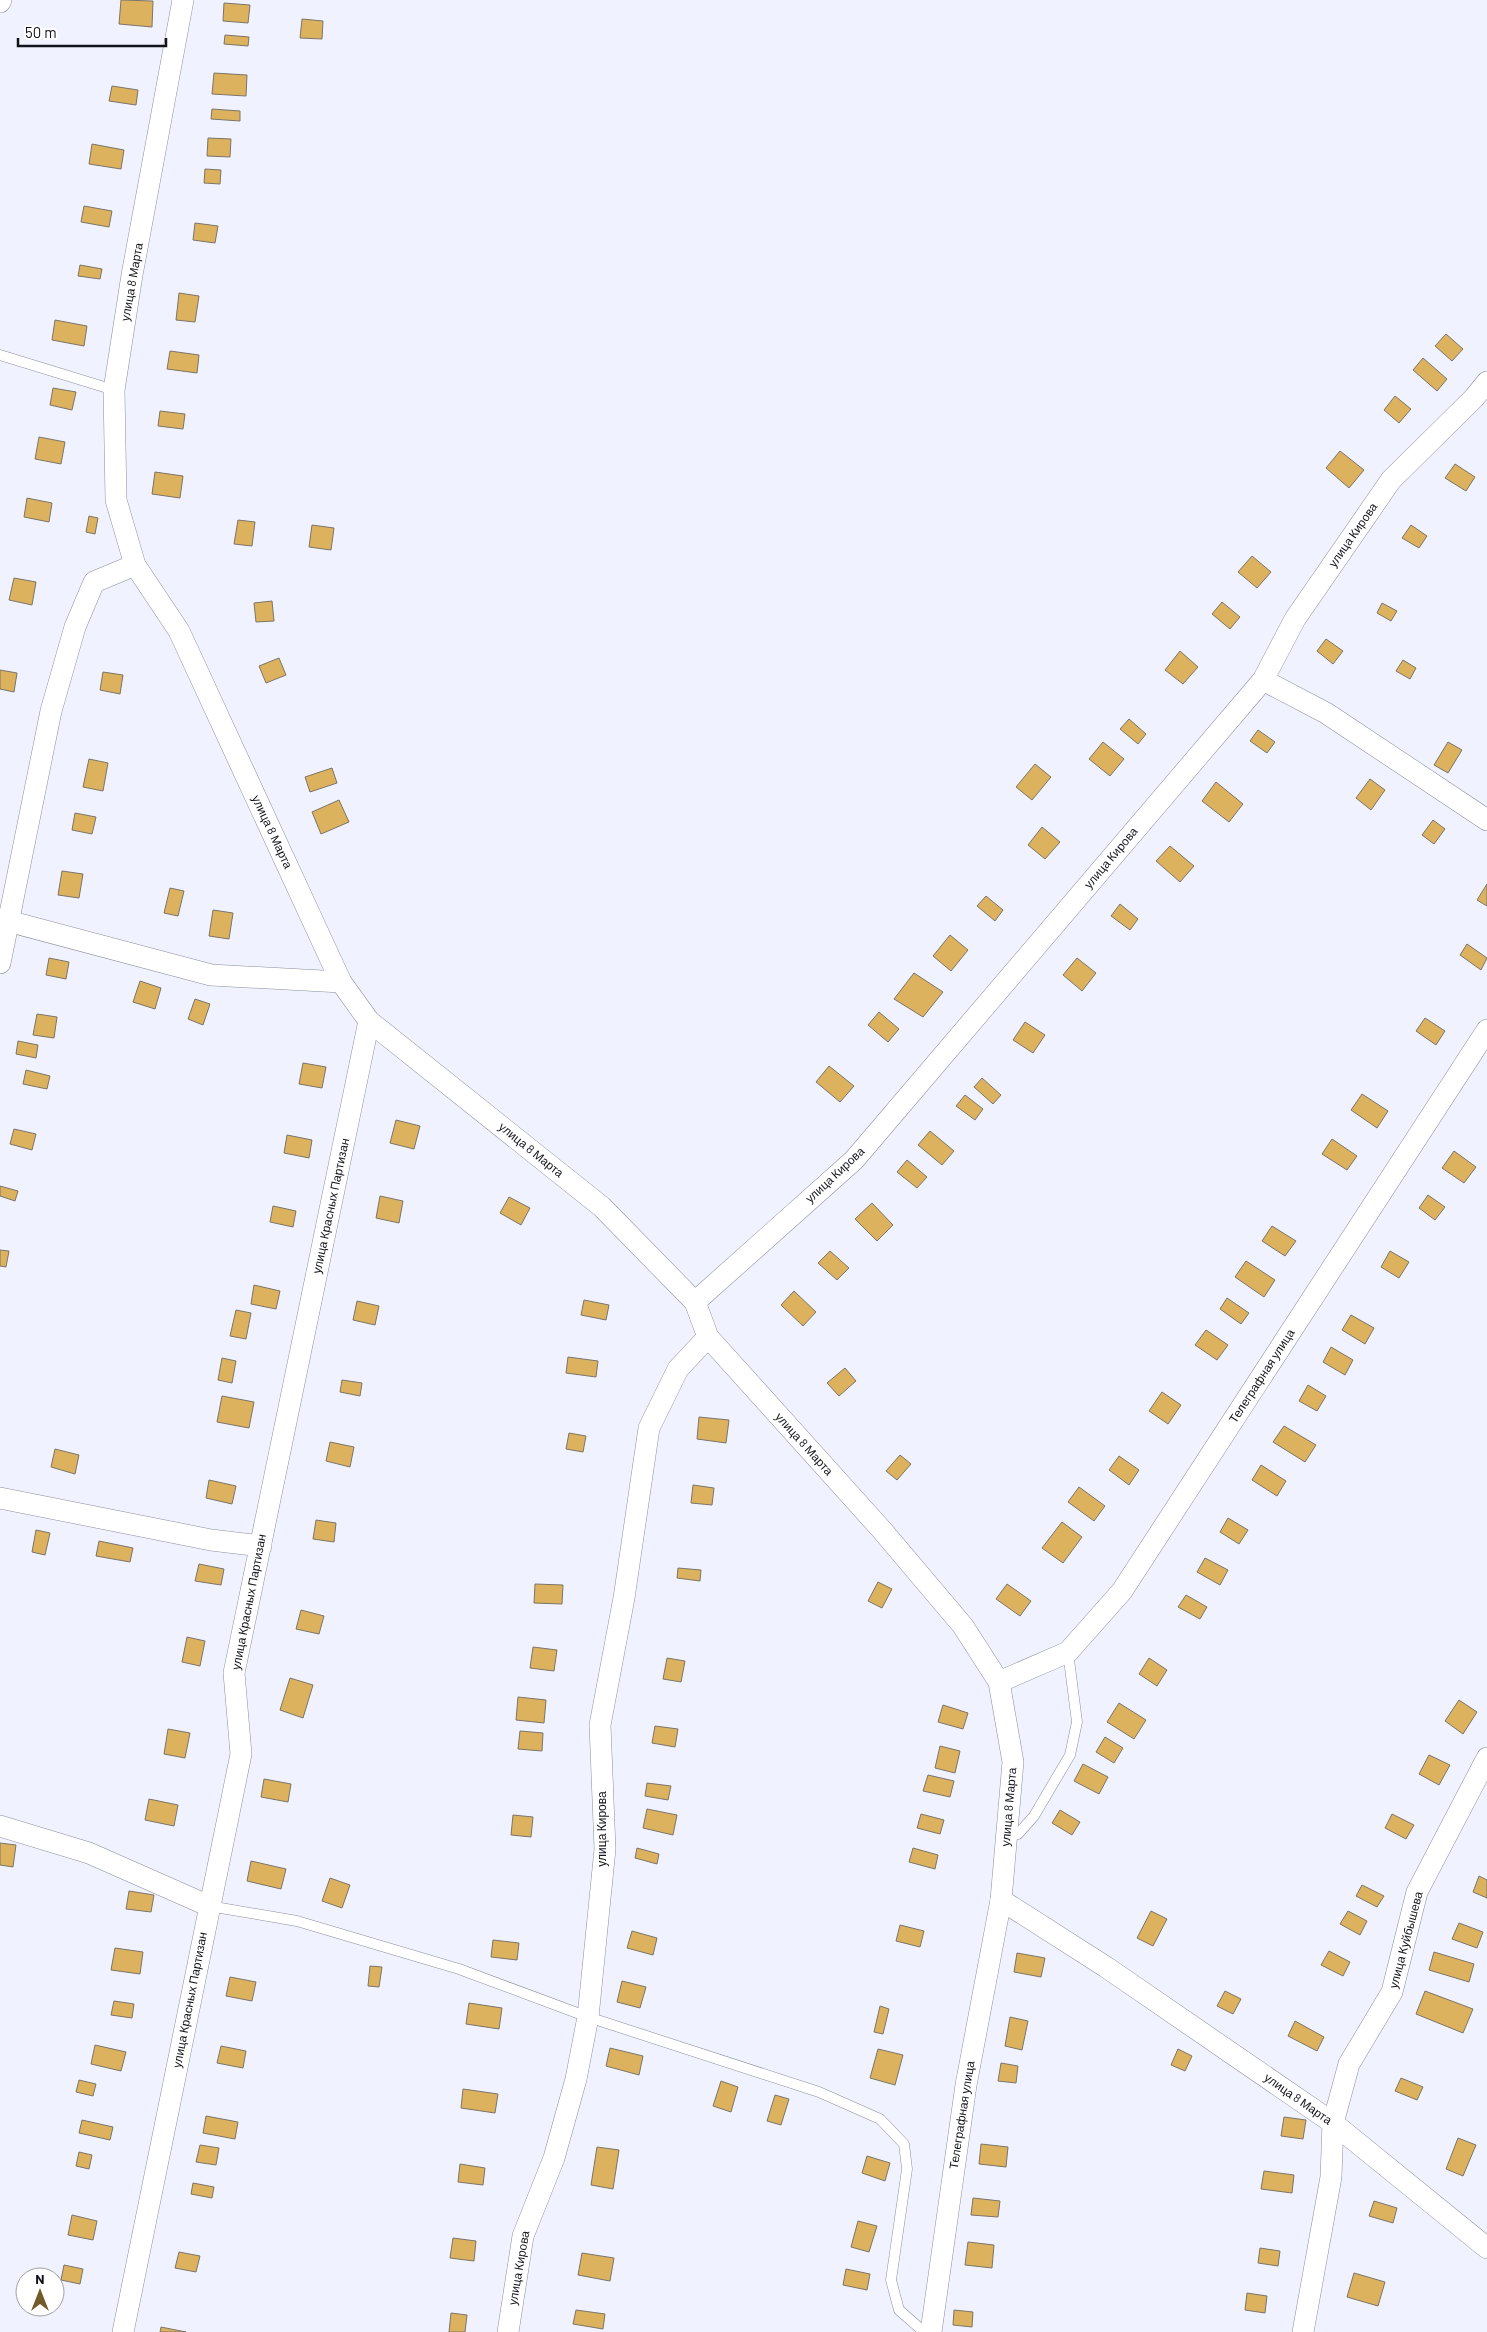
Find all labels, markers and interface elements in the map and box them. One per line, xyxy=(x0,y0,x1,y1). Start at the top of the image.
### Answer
scale bar xyxy=(18,15,165,47)
text: 50 m xyxy=(25,23,57,41)
street label: улица 8 Марта xyxy=(117,241,146,322)
street label: улица Кирова xyxy=(1325,499,1381,570)
street label: улица 8 Марта xyxy=(249,793,296,871)
street label: улица Кирова xyxy=(1081,824,1141,891)
street label: улица 8 Марта xyxy=(496,1119,567,1181)
street label: улица Красных Партизан xyxy=(309,1137,352,1275)
street label: улица Кирова xyxy=(802,1143,868,1206)
street label: Телеграфная улица xyxy=(1225,1326,1298,1426)
street label: улица 8 Марта xyxy=(772,1409,837,1478)
street label: улица Красных Партизан xyxy=(228,1533,269,1671)
street label: улица 8 Марта xyxy=(998,1766,1019,1847)
street label: улица Кирова xyxy=(594,1791,609,1867)
street label: улица Куйбышева xyxy=(1385,1889,1426,1990)
street label: улица Красных Партизан xyxy=(169,1931,210,2069)
street label: Телеграфная улица xyxy=(946,2059,978,2170)
street label: улица 8 Марта xyxy=(1262,2070,1335,2128)
street label: улица Кирова xyxy=(505,2229,532,2306)
north arrow xyxy=(15,2267,65,2317)
text: N xyxy=(35,2270,45,2287)

